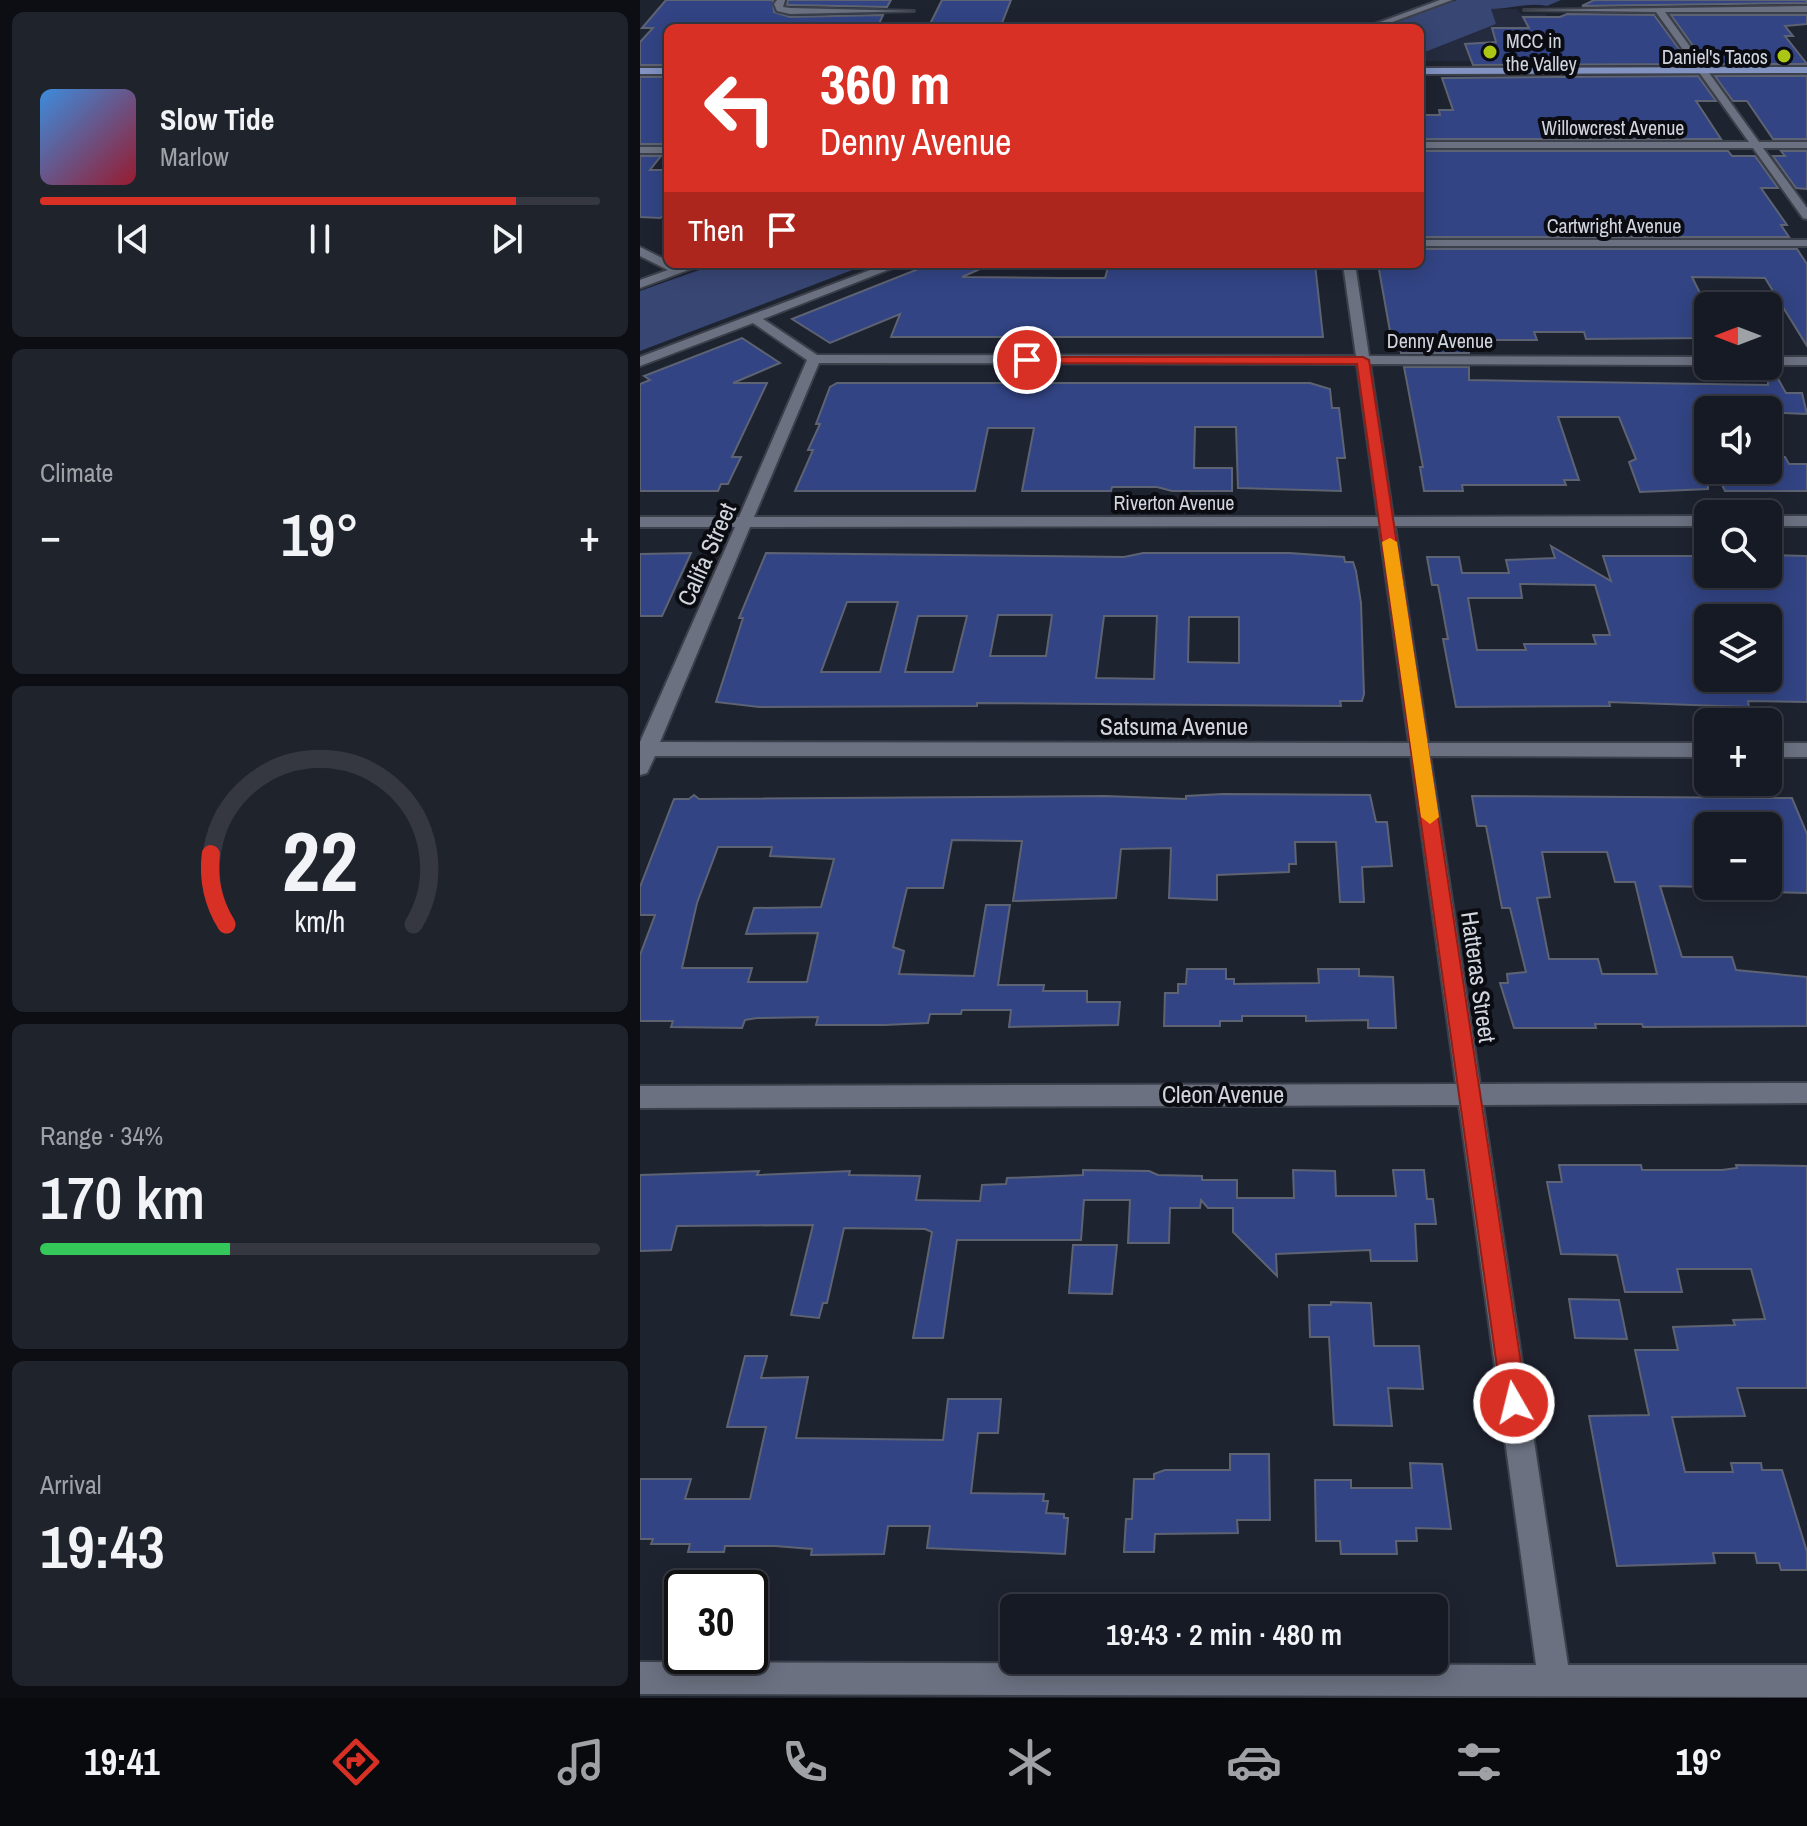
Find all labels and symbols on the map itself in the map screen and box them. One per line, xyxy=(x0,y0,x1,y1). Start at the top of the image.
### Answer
place label: MCC in the Valley xyxy=(1506,27,1578,77)
marker: MCC in the Valley xyxy=(1481,43,1499,61)
place label: Daniel's Tacos xyxy=(1662,43,1768,70)
marker: Daniel's Tacos xyxy=(1775,47,1793,65)
street label: Willowcrest Avenue xyxy=(1542,114,1684,141)
street label: Cartwright Avenue xyxy=(1547,212,1681,239)
north arrow xyxy=(1694,292,1782,380)
pin xyxy=(993,326,1061,394)
street label: Denny Avenue xyxy=(1387,327,1493,354)
street label: Riverton Avenue xyxy=(1114,489,1234,516)
street label: Califa Street xyxy=(669,497,743,610)
street label: Satsuma Avenue xyxy=(1100,710,1248,742)
street label: Hatteras Street xyxy=(1454,909,1504,1045)
street label: Cleon Avenue xyxy=(1162,1078,1284,1110)
position arrow xyxy=(1472,1361,1556,1445)
speed limit sign: 30 xyxy=(664,1570,768,1674)

